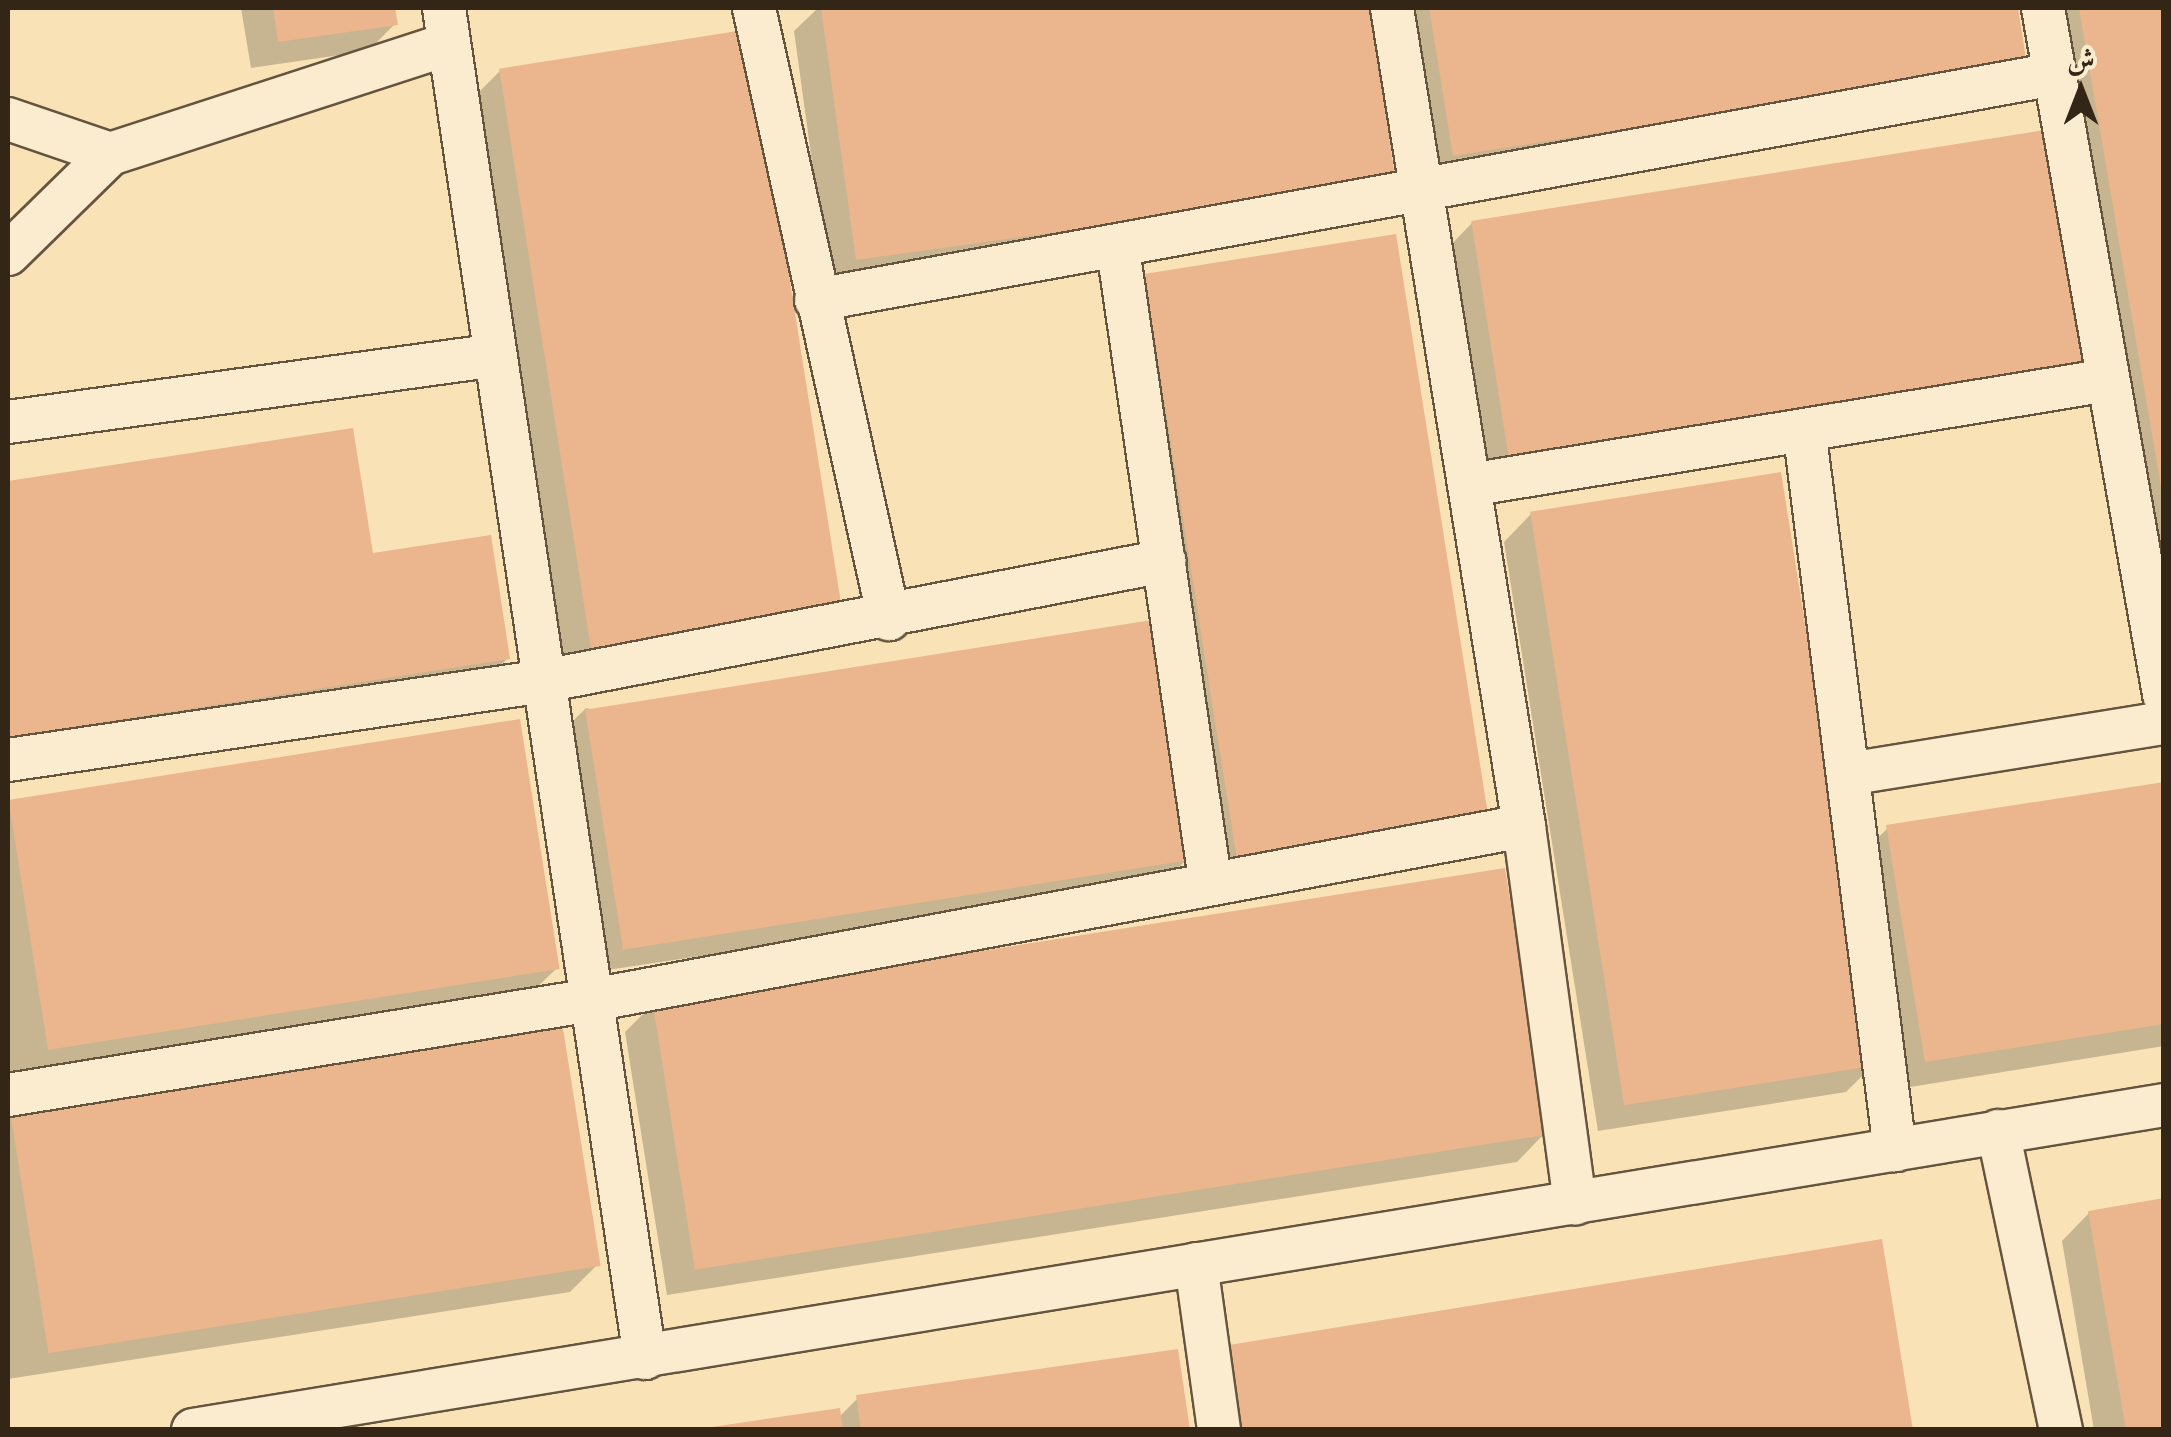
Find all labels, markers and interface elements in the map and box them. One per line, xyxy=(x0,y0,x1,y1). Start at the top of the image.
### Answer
north arrow xyxy=(2031,40,2131,140)
text: ش xyxy=(2067,43,2095,76)

